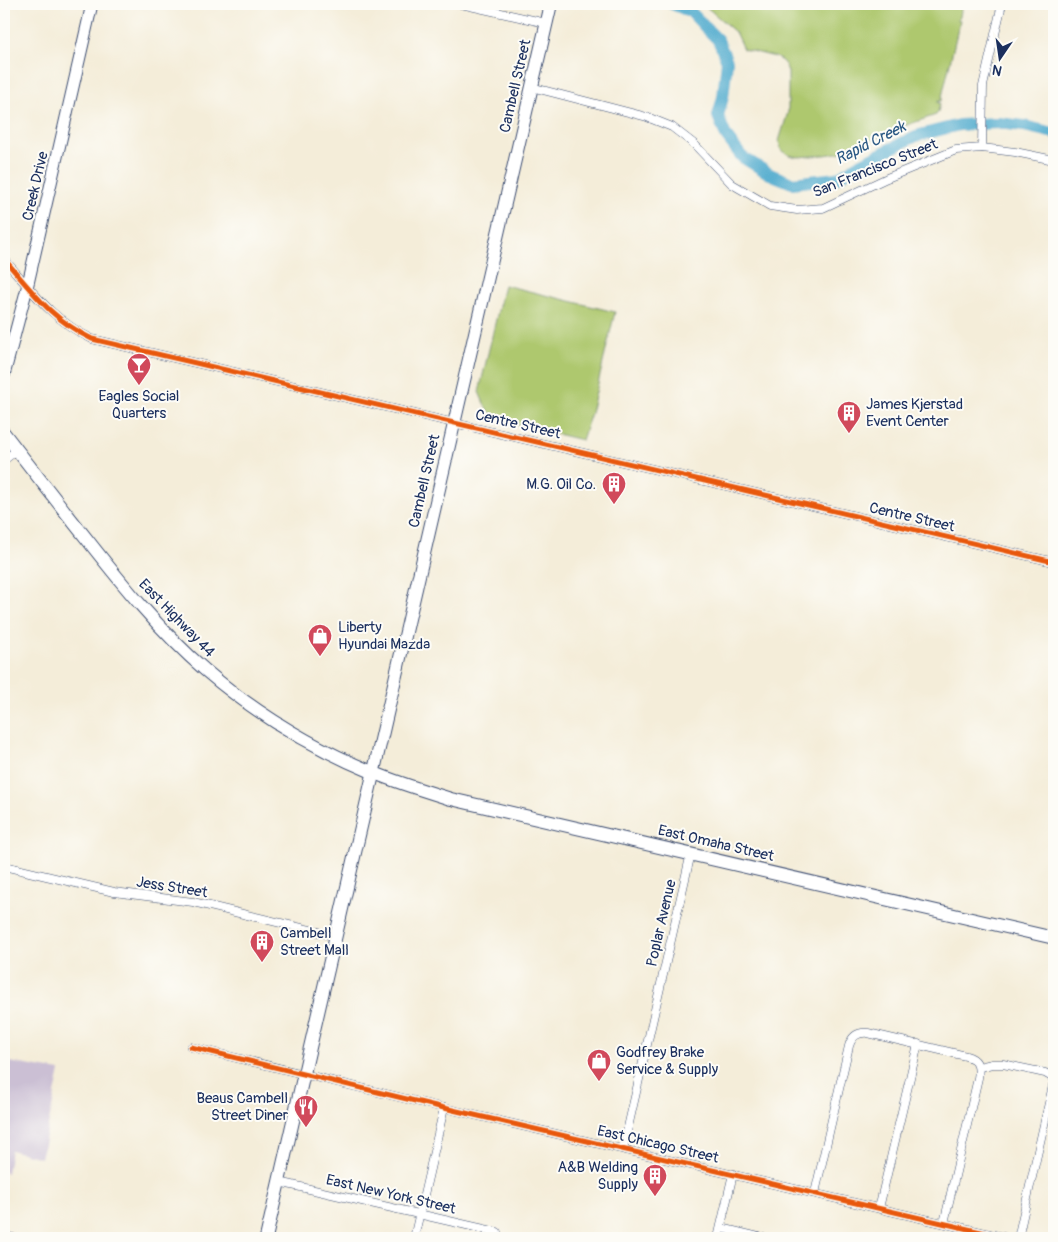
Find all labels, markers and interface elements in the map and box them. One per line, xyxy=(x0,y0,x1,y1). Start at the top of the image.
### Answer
north arrow xyxy=(976,32,1026,82)
street label: Cambell Street xyxy=(496,37,536,135)
text: N xyxy=(991,61,1004,80)
water label: Rapid Creek xyxy=(832,116,910,169)
street label: San Francisco Street xyxy=(810,134,941,202)
street label: Creek Drive xyxy=(18,149,53,223)
bar icon: Eagles Social Quarters xyxy=(126,352,152,386)
place label: Eagles Social Quarters xyxy=(99,387,179,423)
place label: James Kjerstad Event Center xyxy=(866,395,963,431)
building icon: James Kjerstad Event Center xyxy=(836,400,862,434)
street label: Centre Street xyxy=(473,405,563,444)
street label: Cambell Street xyxy=(405,432,445,530)
building icon: M.G. Oil Co. xyxy=(601,471,627,505)
place label: M.G. Oil Co. xyxy=(526,475,596,494)
street label: Centre Street xyxy=(867,498,957,537)
street label: East Highway 44 xyxy=(134,575,219,662)
place label: Liberty Hyundai Mazda xyxy=(338,618,430,654)
shop icon: Liberty Hyundai Mazda xyxy=(307,623,333,657)
street label: East Omaha Street xyxy=(656,821,777,866)
street label: Jess Street xyxy=(135,872,210,903)
street label: Poplar Avenue xyxy=(642,877,681,969)
place label: Cambell Street Mall xyxy=(280,924,349,960)
building icon: Cambell Street Mall xyxy=(249,929,275,963)
place label: Godfrey Brake Service & Supply xyxy=(616,1043,719,1079)
shop icon: Godfrey Brake Service & Supply xyxy=(586,1048,612,1082)
place label: Beaus Cambell Street Diner xyxy=(196,1089,289,1125)
restaurant icon: Beaus Cambell Street Diner xyxy=(293,1094,319,1128)
street label: East Chicago Street xyxy=(595,1121,721,1168)
place label: A&B Welding Supply xyxy=(557,1158,639,1194)
building icon: A&B Welding Supply xyxy=(642,1163,668,1197)
street label: East New York Street xyxy=(324,1170,459,1219)

